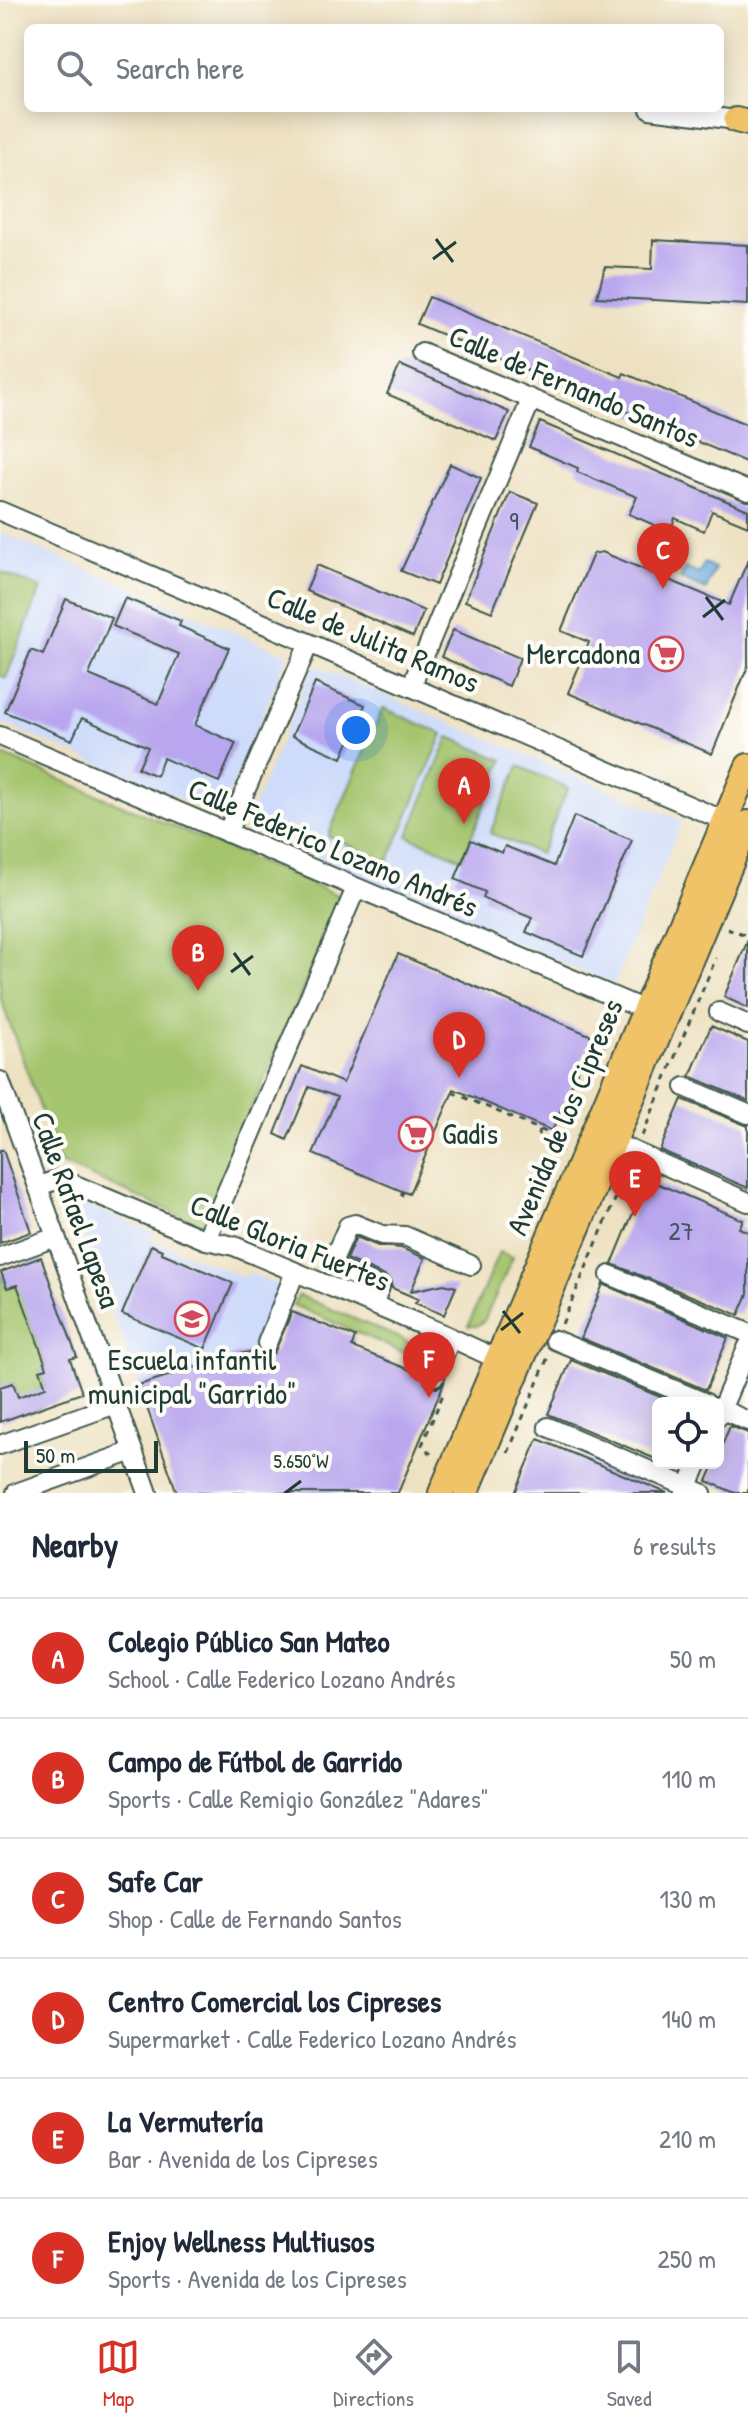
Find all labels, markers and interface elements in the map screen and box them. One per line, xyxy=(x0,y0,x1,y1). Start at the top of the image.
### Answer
search box xyxy=(24,24,724,112)
icon: search xyxy=(52,46,96,90)
text: Search here xyxy=(116,48,244,88)
street label: Calle de Fernando Santos xyxy=(443,315,705,457)
house number: 9 xyxy=(509,503,519,538)
pin: C xyxy=(637,523,689,589)
street label: Calle de Julita Ramos xyxy=(261,576,486,702)
place label: Mercadona xyxy=(526,633,640,673)
supermarket icon: Mercadona xyxy=(647,635,685,673)
your location xyxy=(336,710,376,750)
pin: A xyxy=(438,758,490,824)
street label: Calle Federico Lozano Andrés xyxy=(183,771,483,925)
pin: B xyxy=(172,925,224,991)
street label: Avenida de los Cipreses xyxy=(496,992,632,1241)
pin: D xyxy=(433,1012,485,1078)
street label: Calle Rafael Lapesa xyxy=(23,1106,131,1313)
place label: Gadis xyxy=(442,1113,498,1153)
supermarket icon: Gadis xyxy=(397,1115,435,1153)
pin: E xyxy=(609,1151,661,1217)
street label: Calle Gloria Fuertes xyxy=(185,1184,396,1300)
house number: 27 xyxy=(668,1213,694,1248)
school or university icon: Escuela infantil municipal "Garrido" xyxy=(173,1300,211,1338)
pin: F xyxy=(403,1332,455,1398)
place label: Escuela infantil municipal "Garrido" xyxy=(88,1339,296,1413)
map controls xyxy=(652,1397,724,1469)
button: locate xyxy=(652,1397,724,1469)
scale bar xyxy=(24,1437,158,1473)
text: 50 m xyxy=(36,1440,75,1470)
text: 5.650°W xyxy=(273,1447,329,1474)
text: Nearby xyxy=(32,1522,118,1568)
text: 6 results xyxy=(633,1528,716,1563)
text: Colegio Público San Mateo xyxy=(108,1621,390,1661)
text: A xyxy=(52,1641,64,1676)
text: 50 m xyxy=(670,1641,716,1676)
text: School · Calle Federico Lozano Andrés xyxy=(108,1661,456,1696)
text: Campo de Fútbol de Garrido xyxy=(108,1741,402,1781)
text: B xyxy=(51,1761,65,1796)
text: 110 m xyxy=(662,1761,716,1796)
text: Sports · Calle Remigio González "Adares" xyxy=(108,1781,489,1816)
text: Safe Car xyxy=(108,1861,203,1901)
text: C xyxy=(51,1881,65,1916)
text: 130 m xyxy=(660,1881,716,1916)
text: Shop · Calle de Fernando Santos xyxy=(108,1901,402,1936)
text: Centro Comercial los Cipreses xyxy=(108,1981,441,2021)
text: D xyxy=(52,2001,64,2036)
text: 140 m xyxy=(662,2001,716,2036)
text: Supermarket · Calle Federico Lozano Andrés xyxy=(108,2021,517,2056)
text: La Vermutería xyxy=(108,2101,263,2141)
text: E xyxy=(52,2121,64,2156)
text: 210 m xyxy=(659,2121,716,2156)
text: Bar · Avenida de los Cipreses xyxy=(108,2141,378,2176)
text: Enjoy Wellness Multiusos xyxy=(108,2221,374,2261)
text: F xyxy=(53,2241,63,2276)
text: 250 m xyxy=(658,2241,716,2276)
text: Sports · Avenida de los Cipreses xyxy=(108,2261,407,2296)
tab: Map xyxy=(96,2335,140,2413)
tab: Directions xyxy=(333,2335,414,2413)
tab: Saved xyxy=(607,2335,652,2413)

